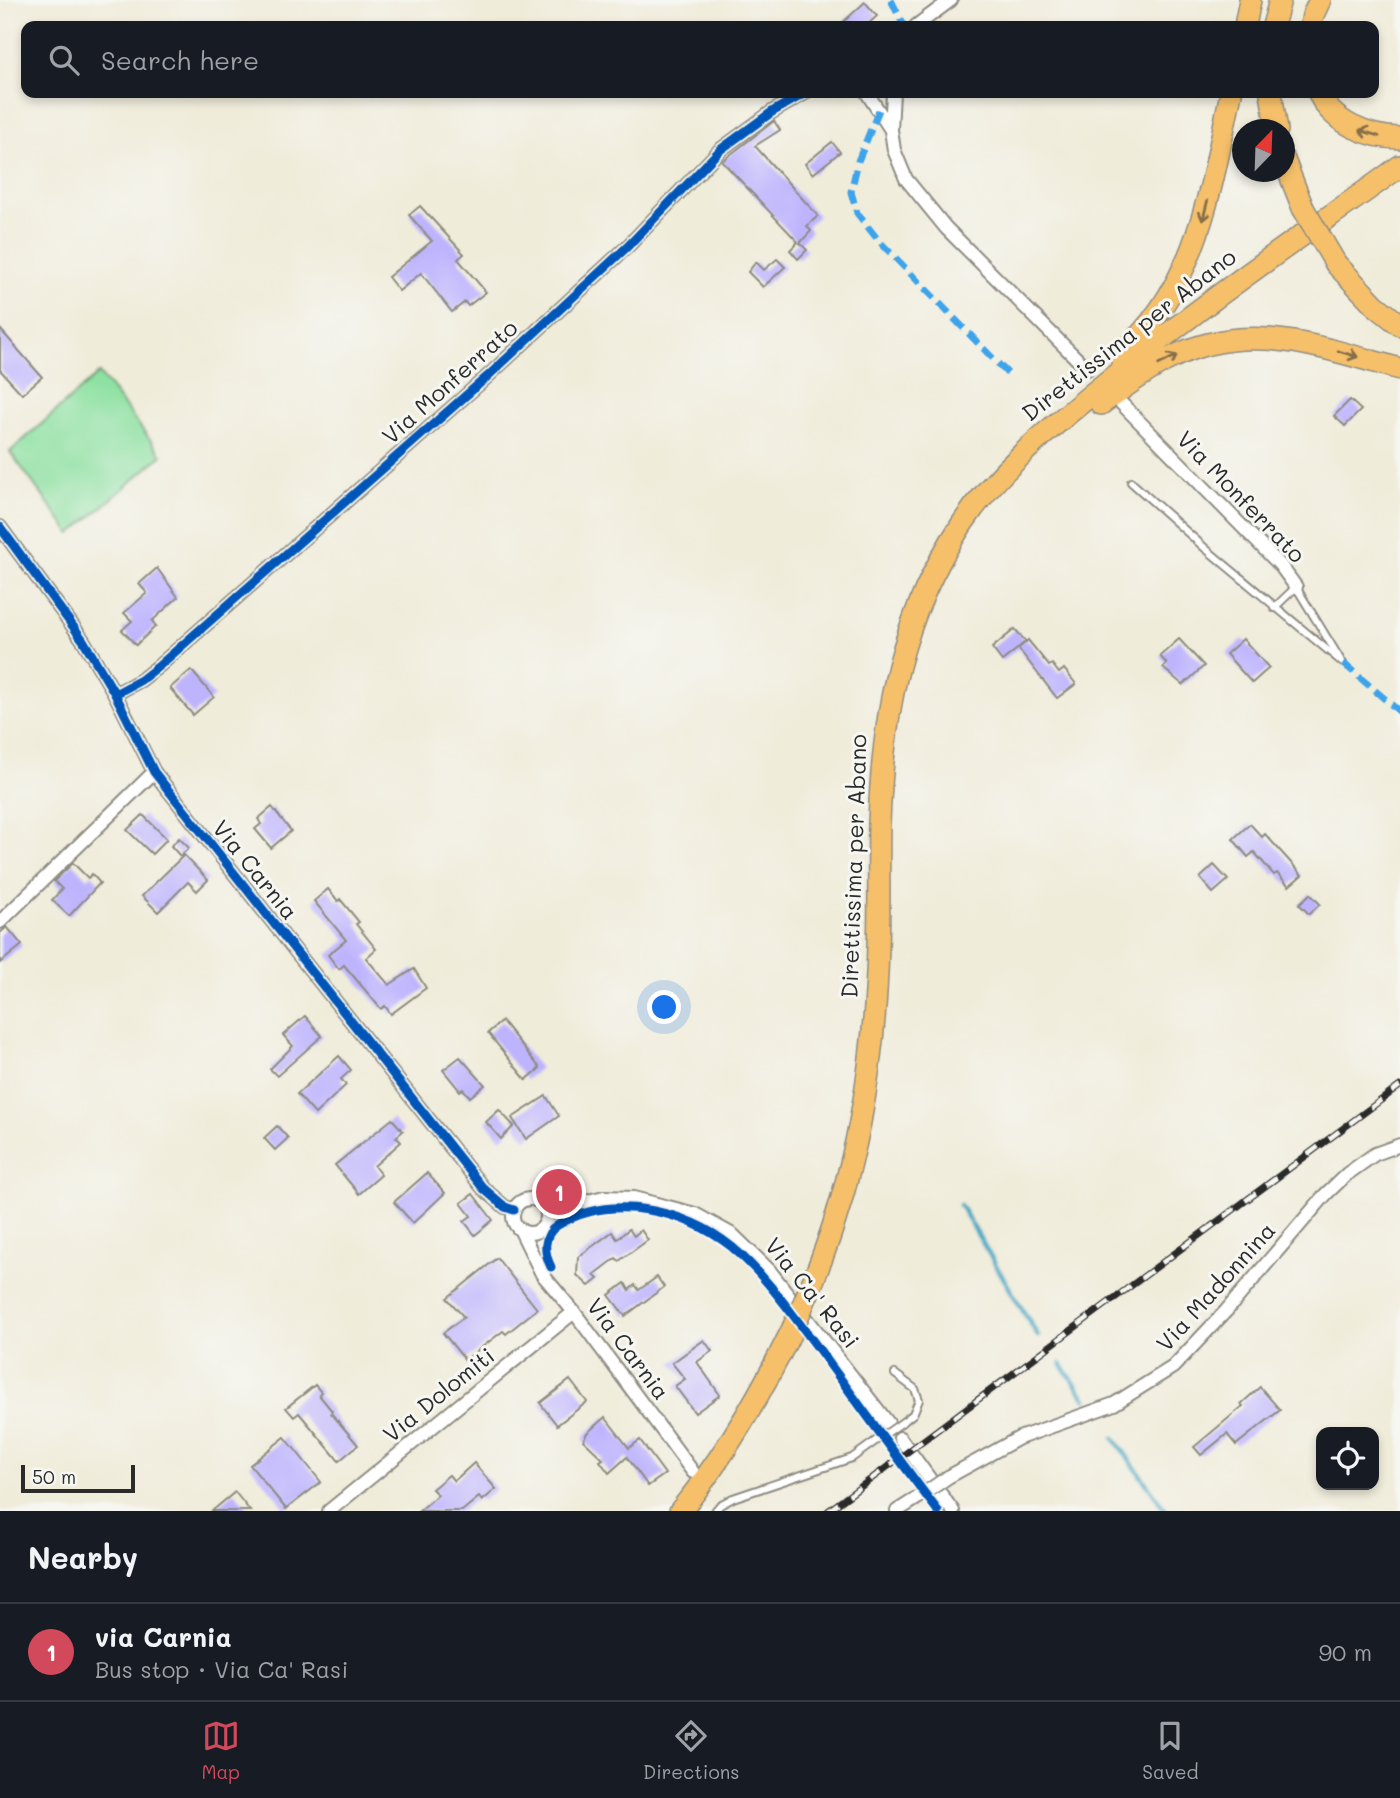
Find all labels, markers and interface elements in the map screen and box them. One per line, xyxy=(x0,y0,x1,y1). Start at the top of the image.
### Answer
search box xyxy=(21,21,1379,98)
icon: search xyxy=(45,41,83,79)
text: Search here xyxy=(101,43,259,77)
north arrow xyxy=(1232,119,1295,182)
one-way arrow xyxy=(1358,125,1380,138)
one-way arrow xyxy=(1197,200,1210,222)
street label: Direttissima per Abano xyxy=(1015,241,1242,427)
street label: Via Monferrato xyxy=(375,312,523,450)
one-way arrow xyxy=(1336,349,1358,362)
one-way arrow xyxy=(1157,352,1178,366)
street label: Via Monferrato xyxy=(1171,424,1312,569)
street label: Direttissima per Abano xyxy=(833,734,873,998)
street label: Via Carnia xyxy=(206,813,305,925)
your location xyxy=(647,990,681,1024)
pin: 1 xyxy=(536,1166,582,1218)
street label: Via Madonnina xyxy=(1149,1215,1281,1357)
street label: Via Ca' Rasi xyxy=(759,1231,867,1354)
street label: Via Carnia xyxy=(581,1291,677,1405)
street label: Via Dolomiti xyxy=(377,1340,500,1448)
map controls xyxy=(1316,1427,1379,1490)
button: locate xyxy=(1316,1427,1379,1490)
scale bar xyxy=(21,1462,135,1494)
text: 50 m xyxy=(32,1464,76,1489)
text: Nearby xyxy=(28,1537,138,1577)
text: via Carnia xyxy=(95,1620,232,1654)
text: 1 xyxy=(46,1637,56,1667)
text: 90 m xyxy=(1319,1637,1372,1667)
text: Bus stop · Via Ca' Rasi xyxy=(95,1654,348,1684)
tab: Map xyxy=(201,1717,240,1784)
tab: Directions xyxy=(643,1717,739,1784)
tab: Saved xyxy=(1142,1717,1199,1784)

